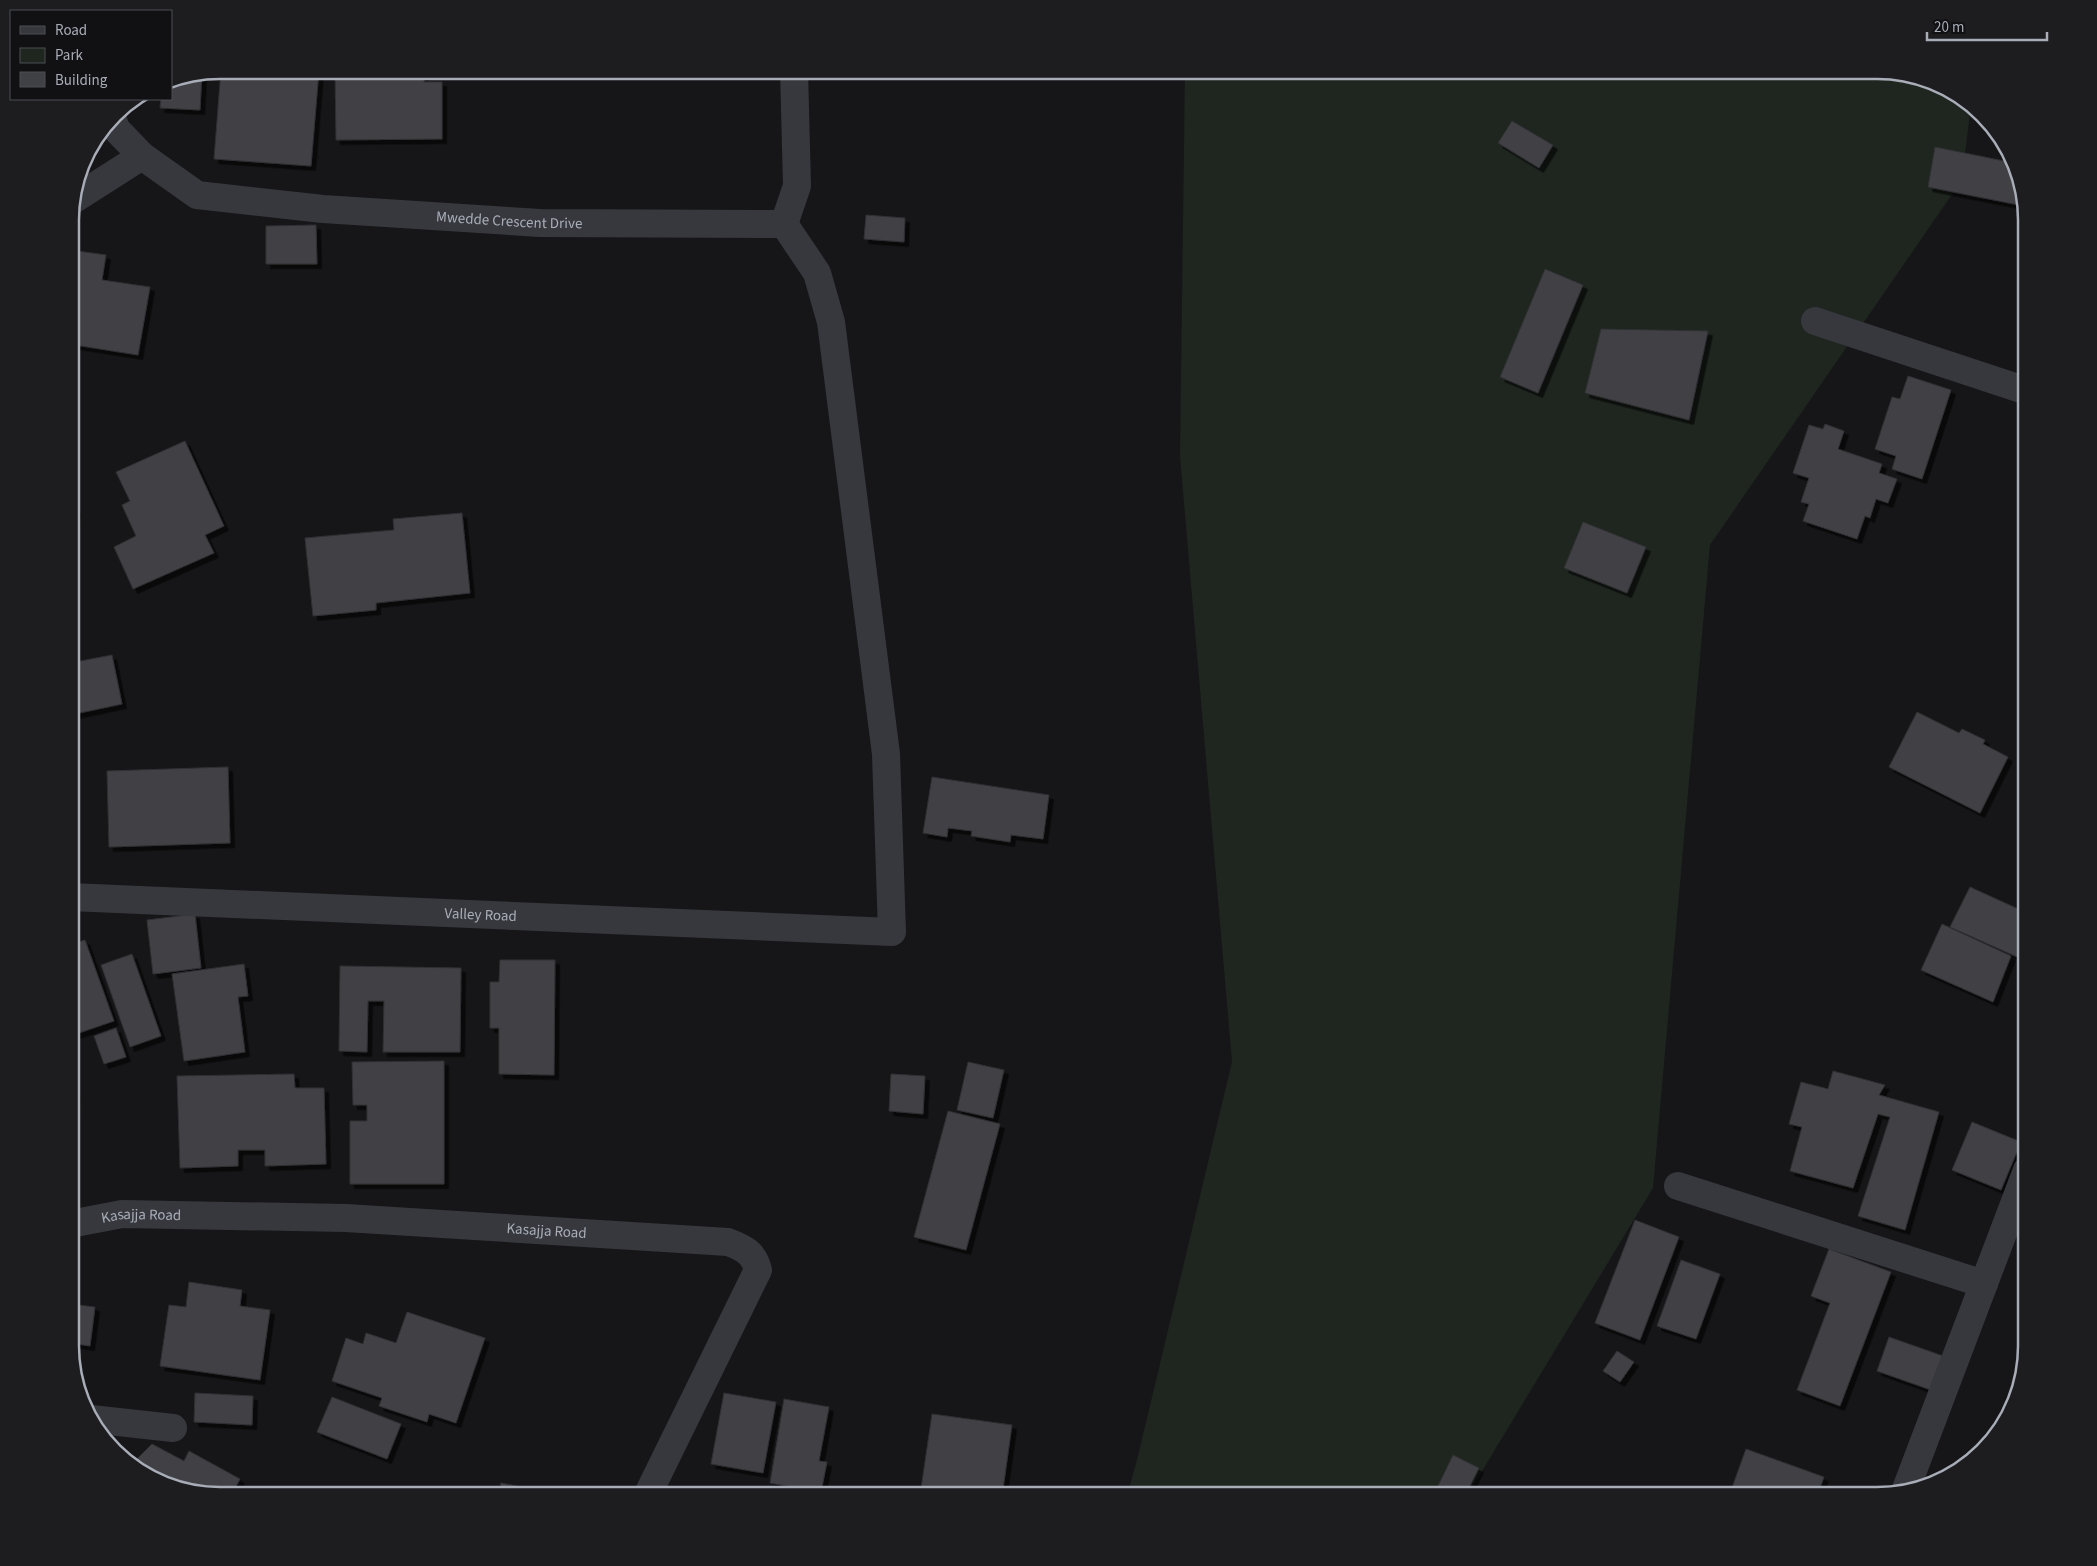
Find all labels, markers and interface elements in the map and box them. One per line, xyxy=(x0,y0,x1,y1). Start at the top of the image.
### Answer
legend xyxy=(10,10,172,100)
scale bar xyxy=(1927,10,2047,42)
text: 20 m xyxy=(1934,17,1964,38)
text: Road xyxy=(55,20,87,41)
text: Park xyxy=(55,45,84,66)
text: Building xyxy=(55,70,108,91)
street label: Mwedde Crescent Drive xyxy=(435,206,582,234)
street label: Valley Road xyxy=(444,903,517,927)
street label: Kasajja Road xyxy=(99,1204,181,1229)
street label: Kasajja Road xyxy=(506,1218,587,1244)

